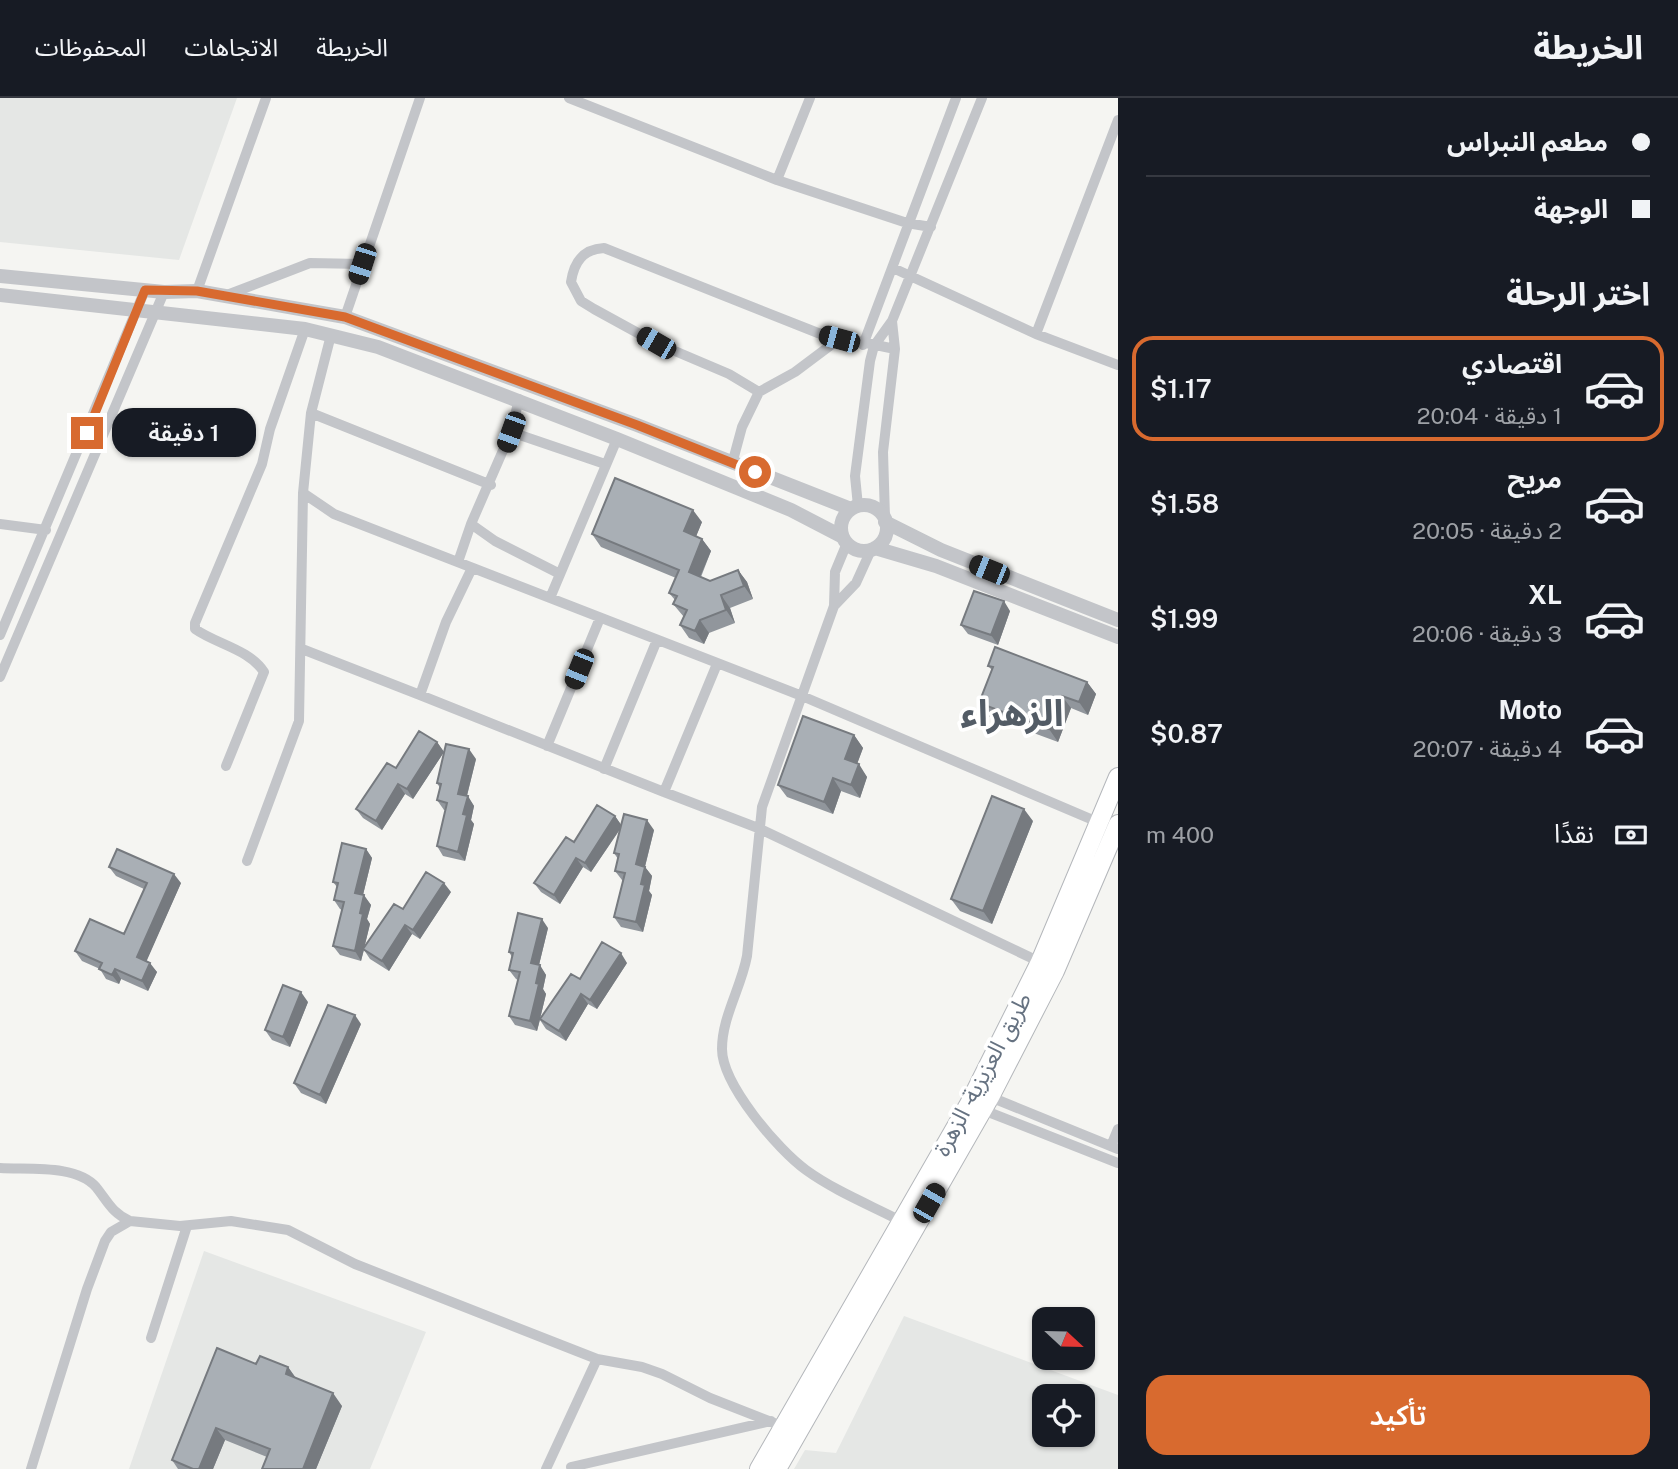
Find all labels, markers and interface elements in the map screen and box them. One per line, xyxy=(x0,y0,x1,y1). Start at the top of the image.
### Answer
text: الخريطة xyxy=(1533,28,1643,66)
text: المحفوظات xyxy=(35,33,146,61)
text: الاتجاهات xyxy=(184,33,278,61)
text: الخريطة xyxy=(316,33,388,61)
text: مطعم النبراس xyxy=(1447,126,1608,157)
text: الوجهة xyxy=(1534,193,1608,224)
car xyxy=(346,241,379,287)
text: اختر الرحلة xyxy=(1506,275,1650,312)
car xyxy=(633,323,680,363)
car xyxy=(816,323,863,355)
text: اقتصادي xyxy=(1462,348,1562,379)
icon: car xyxy=(1583,357,1646,420)
text: $1.17 xyxy=(1150,373,1212,404)
text: 1 دقيقة · 20:04 xyxy=(1417,402,1562,429)
callout: 1 دقيقة xyxy=(112,408,255,458)
car xyxy=(494,409,529,455)
route end xyxy=(71,417,103,449)
text: 1 دقيقة xyxy=(149,419,219,446)
route start xyxy=(739,456,771,488)
text: مريح xyxy=(1507,463,1562,494)
icon: car xyxy=(1583,472,1646,535)
text: $1.58 xyxy=(1150,488,1219,519)
text: 2 دقيقة · 20:05 xyxy=(1412,517,1562,544)
car xyxy=(966,552,1013,588)
text: XL xyxy=(1528,579,1562,610)
icon: car xyxy=(1583,587,1646,650)
text: $1.99 xyxy=(1150,603,1218,634)
text: 3 دقيقة · 20:06 xyxy=(1412,620,1562,647)
car xyxy=(562,646,597,692)
district label: الزهراء xyxy=(960,691,1064,735)
text: Moto xyxy=(1499,694,1562,725)
icon: car xyxy=(1583,702,1646,765)
text: $0.87 xyxy=(1150,718,1223,749)
text: 4 دقيقة · 20:07 xyxy=(1413,735,1562,762)
icon: cash xyxy=(1612,816,1650,854)
text: نقدًا xyxy=(1554,818,1594,849)
text: 400 m xyxy=(1146,821,1214,848)
street label: طريق العزيزية- الزهرة xyxy=(928,988,1037,1161)
car xyxy=(910,1180,949,1226)
north arrow xyxy=(1032,1307,1096,1370)
map controls xyxy=(1032,1307,1095,1447)
button: تأكيد xyxy=(1146,1375,1650,1455)
button: locate xyxy=(1032,1384,1095,1447)

